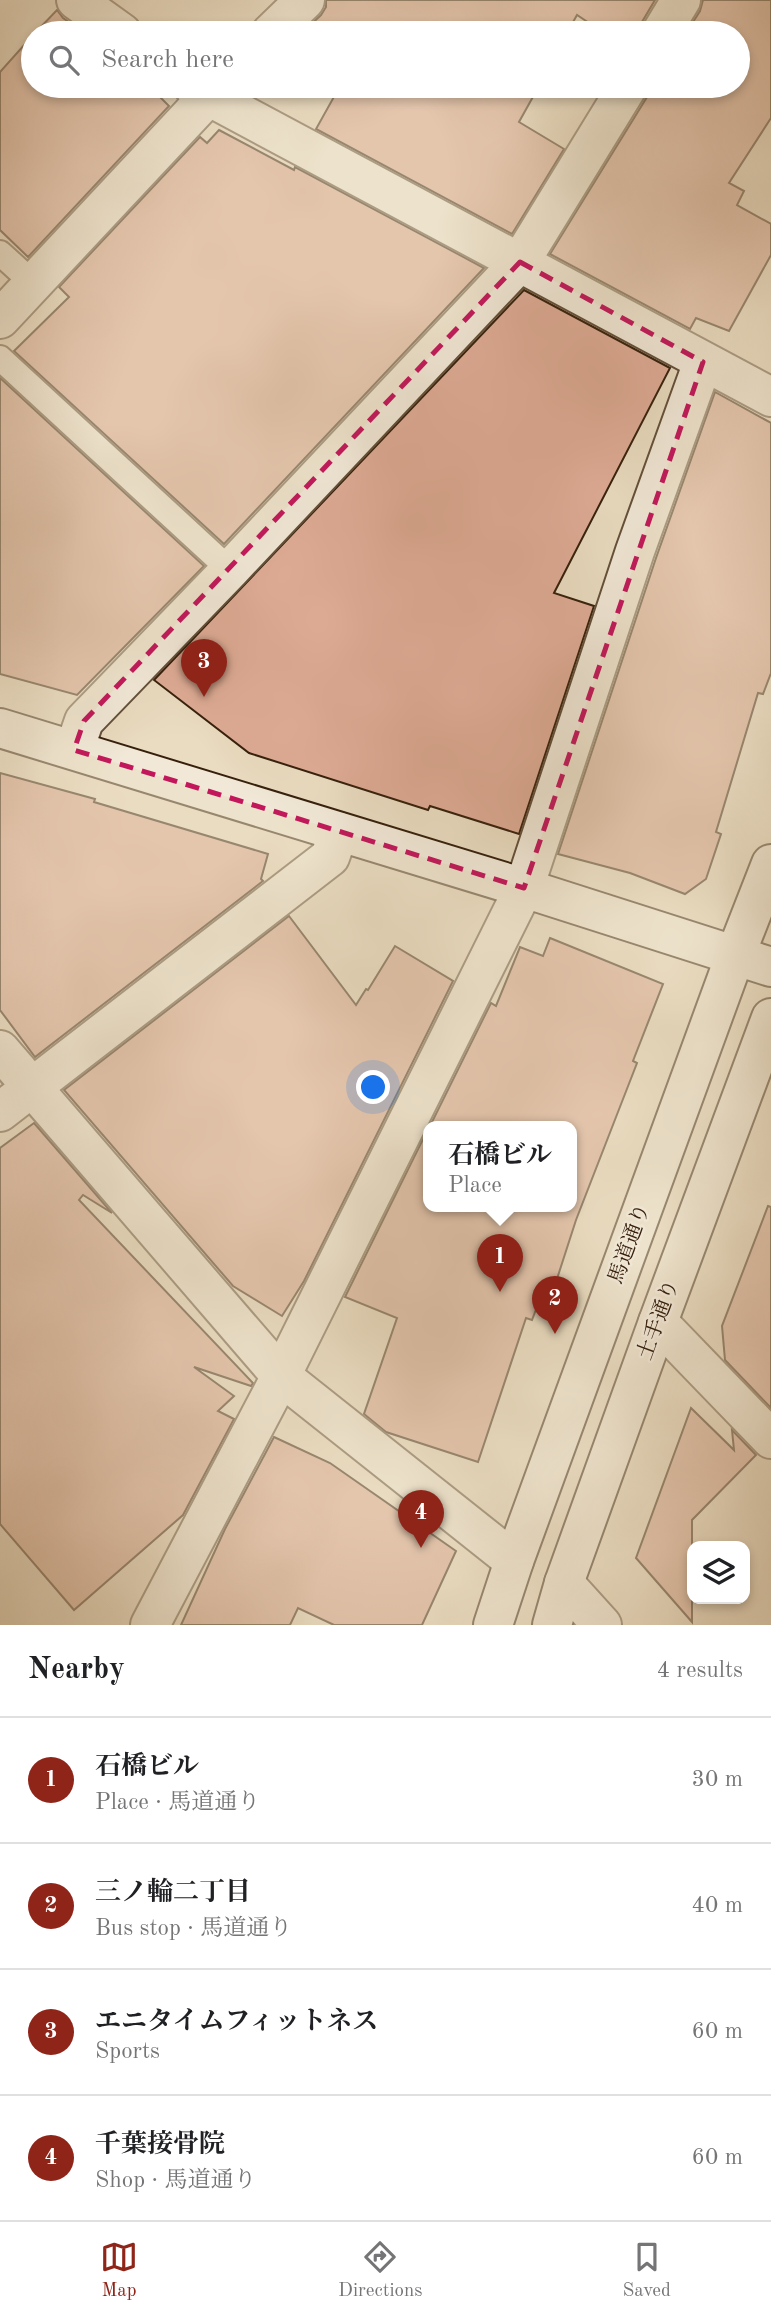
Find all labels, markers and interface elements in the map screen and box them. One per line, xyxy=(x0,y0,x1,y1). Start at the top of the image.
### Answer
search box xyxy=(21,21,750,98)
icon: search xyxy=(45,41,83,79)
text: Search here xyxy=(101,47,234,73)
pin: 3 xyxy=(181,639,227,697)
your location xyxy=(356,1070,390,1104)
popup xyxy=(423,1121,577,1212)
text: 石橋ビル xyxy=(448,1143,552,1169)
text: Place xyxy=(448,1174,502,1197)
street label: 馬道通り xyxy=(604,1200,654,1287)
pin: 1 xyxy=(477,1234,523,1292)
pin: 2 xyxy=(532,1276,578,1334)
street label: 土手通り xyxy=(633,1276,683,1363)
pin: 4 xyxy=(398,1490,444,1548)
map controls xyxy=(687,1541,750,1604)
button: layers xyxy=(687,1541,750,1604)
text: Nearby xyxy=(28,1655,125,1685)
text: 4 results xyxy=(657,1659,743,1682)
text: 石橋ビル xyxy=(95,1754,199,1780)
text: 1 xyxy=(44,1768,58,1791)
text: 30 m xyxy=(692,1768,743,1791)
text: Place · 馬道通り xyxy=(95,1791,260,1814)
text: 三ノ輪二丁目 xyxy=(95,1880,251,1906)
text: 2 xyxy=(44,1894,58,1917)
text: 40 m xyxy=(692,1894,743,1917)
text: Bus stop · 馬道通り xyxy=(95,1917,292,1940)
text: エニタイムフィットネス xyxy=(95,2009,378,2035)
text: 3 xyxy=(44,2020,58,2043)
text: 60 m xyxy=(692,2020,743,2043)
text: Sports xyxy=(95,2040,160,2063)
text: 千葉接骨院 xyxy=(95,2132,225,2158)
text: 4 xyxy=(44,2146,58,2169)
text: 60 m xyxy=(692,2146,743,2169)
text: Shop · 馬道通り xyxy=(95,2169,256,2192)
tab: Map xyxy=(100,2238,138,2303)
tab: Directions xyxy=(338,2238,423,2303)
tab: Saved xyxy=(623,2238,671,2303)

